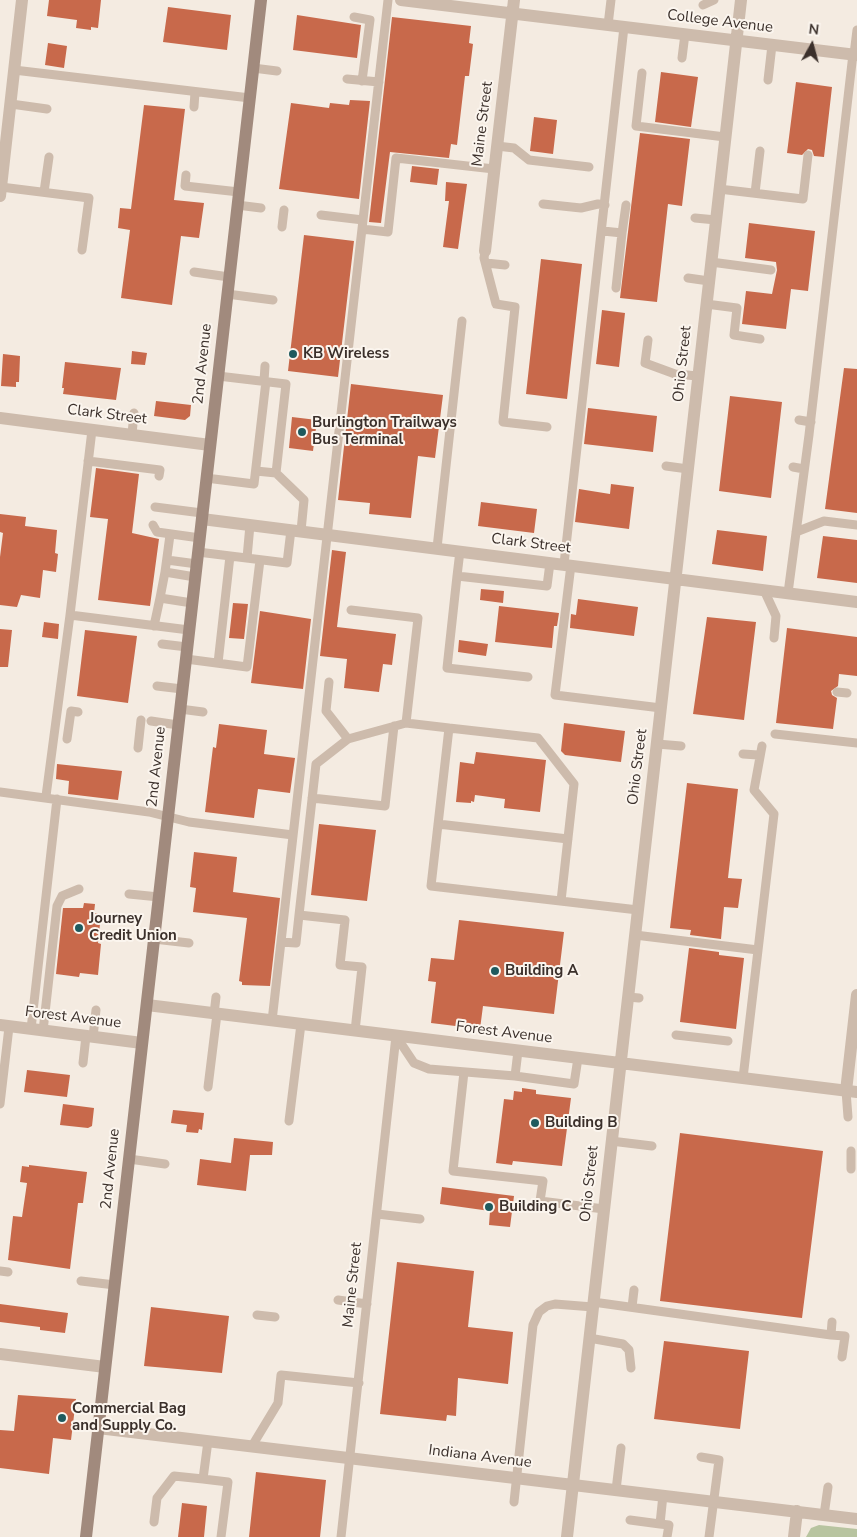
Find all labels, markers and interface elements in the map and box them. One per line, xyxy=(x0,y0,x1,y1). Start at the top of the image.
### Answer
street label: College Avenue xyxy=(666,7,774,37)
north arrow xyxy=(787,20,837,70)
text: N xyxy=(808,20,820,40)
street label: Maine Street xyxy=(469,80,497,168)
street label: 2nd Avenue xyxy=(190,323,216,405)
street label: Ohio Street xyxy=(670,325,696,403)
place label: KB Wireless xyxy=(303,345,389,363)
marker: KB Wireless xyxy=(287,348,299,360)
street label: Clark Street xyxy=(66,401,148,429)
place label: Burlington Trailways Bus Terminal xyxy=(312,414,457,449)
marker: Burlington Trailways Bus Terminal xyxy=(296,426,308,438)
street label: Clark Street xyxy=(490,530,572,558)
street label: 2nd Avenue xyxy=(144,726,170,808)
street label: Ohio Street xyxy=(624,728,652,806)
place label: Journey Credit Union xyxy=(89,910,177,945)
marker: Journey Credit Union xyxy=(73,922,85,934)
place label: Building A xyxy=(505,962,578,980)
marker: Building A xyxy=(489,965,501,977)
street label: Forest Avenue xyxy=(24,1003,122,1033)
street label: Forest Avenue xyxy=(455,1018,553,1048)
place label: Building B xyxy=(545,1114,618,1132)
marker: Building B xyxy=(529,1117,541,1129)
street label: 2nd Avenue xyxy=(98,1128,124,1210)
street label: Ohio Street xyxy=(577,1145,603,1223)
place label: Building C xyxy=(499,1198,571,1216)
marker: Building C xyxy=(483,1201,495,1213)
street label: Maine Street xyxy=(340,1242,366,1328)
place label: Commercial Bag and Supply Co. xyxy=(72,1400,186,1435)
marker: Commercial Bag and Supply Co. xyxy=(56,1412,68,1424)
street label: Indiana Avenue xyxy=(427,1442,533,1472)

